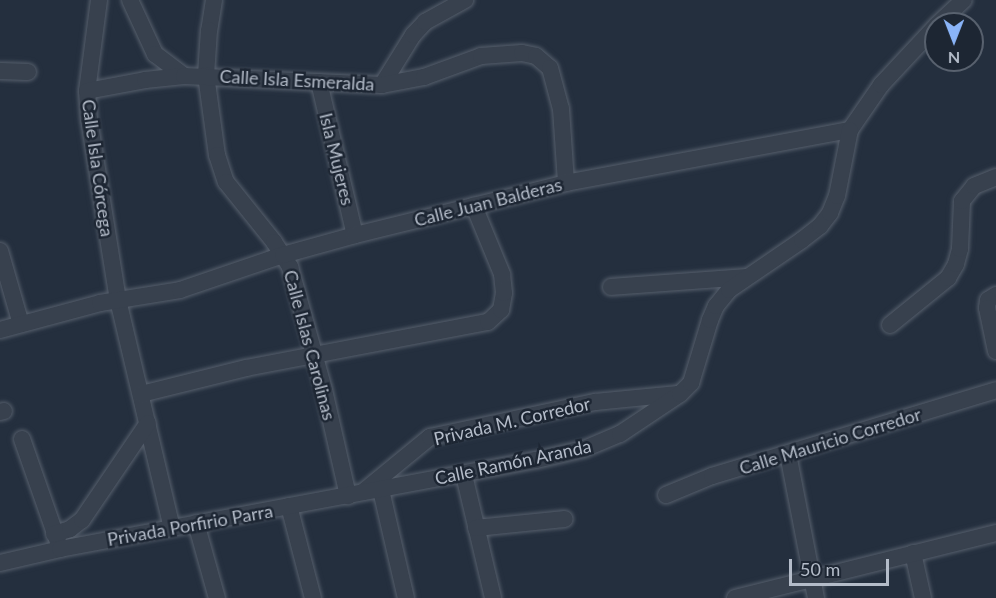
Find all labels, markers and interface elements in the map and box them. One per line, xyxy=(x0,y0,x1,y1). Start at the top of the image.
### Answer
north arrow xyxy=(924,12,984,72)
text: N xyxy=(948,49,960,68)
street label: Calle Isla Esmeralda xyxy=(219,65,375,95)
street label: Calle Isla Córcega xyxy=(78,98,118,238)
street label: Isla Mujeres xyxy=(315,111,359,207)
street label: Calle Juan Balderas xyxy=(412,173,564,231)
street label: Calle Islas Carolinas xyxy=(280,268,340,422)
street label: Privada M. Corredor xyxy=(432,392,592,450)
street label: Calle Mauricio Corredor xyxy=(737,403,923,479)
street label: Calle Ramón Aranda xyxy=(433,435,593,489)
street label: Privada Porfirio Parra xyxy=(106,500,274,550)
scale bar xyxy=(792,547,892,585)
text: 50 m xyxy=(800,558,840,580)

